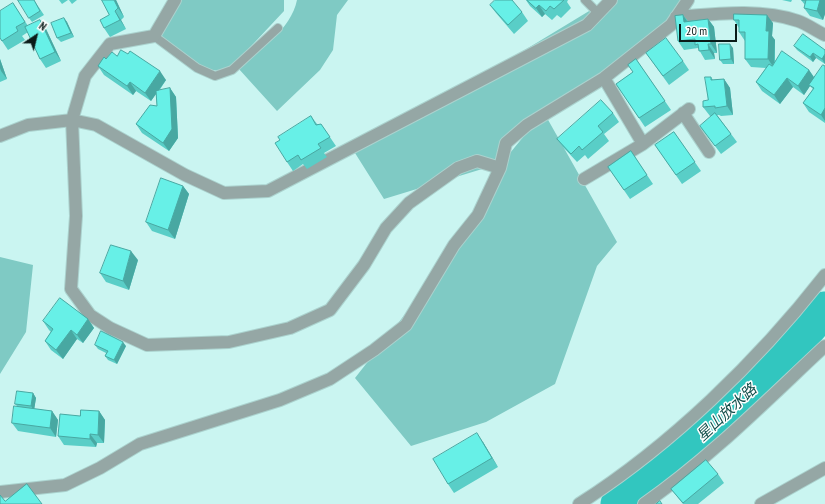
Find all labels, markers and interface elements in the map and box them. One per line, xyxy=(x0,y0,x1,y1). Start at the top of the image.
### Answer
north arrow xyxy=(16,16,56,56)
scale bar xyxy=(681,16,739,42)
text: N xyxy=(36,19,49,34)
text: 20 m xyxy=(686,23,707,38)
water label: 星山放水路 xyxy=(693,381,761,445)

